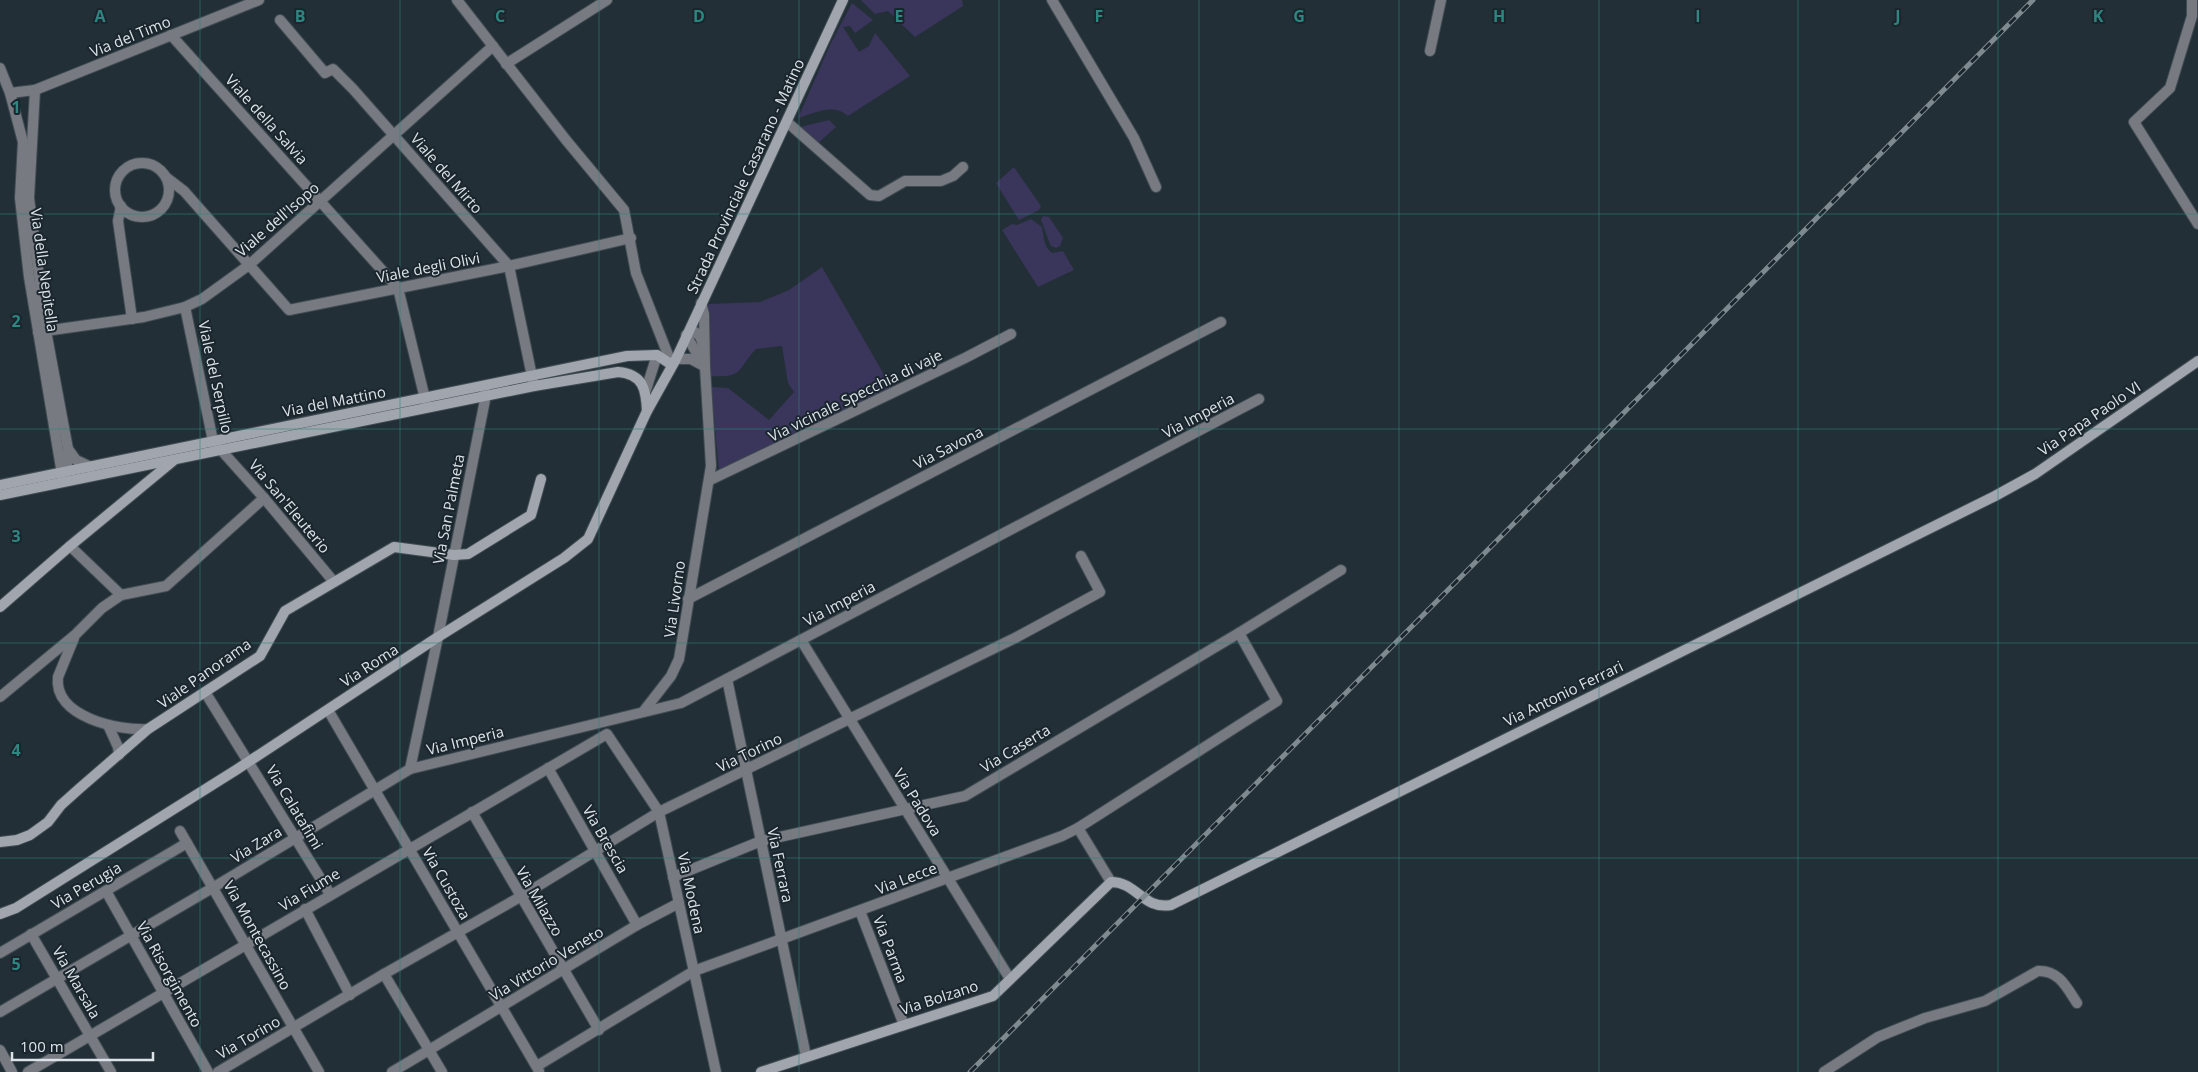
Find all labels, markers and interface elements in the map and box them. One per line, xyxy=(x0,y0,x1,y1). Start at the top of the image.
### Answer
text: A xyxy=(94,5,106,27)
text: B xyxy=(295,5,305,27)
text: C xyxy=(495,5,505,27)
text: D xyxy=(693,5,705,27)
text: E xyxy=(895,5,904,27)
text: F xyxy=(1095,5,1103,27)
text: G xyxy=(1293,5,1305,27)
text: H xyxy=(1493,5,1505,27)
text: I xyxy=(1695,5,1701,27)
text: J xyxy=(1893,5,1901,27)
text: K xyxy=(2093,5,2104,27)
street label: Via del Timo xyxy=(87,11,173,61)
street label: Strada Provinciale Casarano - Matino xyxy=(682,55,808,297)
street label: Viale della Salvia xyxy=(221,70,313,168)
text: 1 xyxy=(11,96,21,118)
street label: Viale del Mirto xyxy=(407,129,487,217)
street label: Viale dell'Isopo xyxy=(231,177,323,261)
street label: Via della Nepitella xyxy=(26,207,64,333)
street label: Viale degli Olivi xyxy=(375,247,481,287)
text: 2 xyxy=(11,310,21,332)
street label: Viale del Serpillo xyxy=(194,319,238,435)
street label: Via vicinale Specchia di vaje xyxy=(765,344,945,446)
street label: Via Papa Paolo VI xyxy=(2034,376,2144,460)
street label: Via del Mattino xyxy=(281,381,387,421)
street label: Via Imperia xyxy=(1158,388,1238,442)
street label: Via Savona xyxy=(910,421,986,473)
street label: Via San Palmeta xyxy=(428,452,468,566)
street label: Via San'Eleuterio xyxy=(245,455,335,557)
text: 3 xyxy=(11,525,21,547)
street label: Via Livorno xyxy=(659,559,689,639)
street label: Via Imperia xyxy=(799,576,879,630)
street label: Viale Panorama xyxy=(153,633,255,713)
street label: Via Roma xyxy=(336,639,402,691)
street label: Via Antonio Ferrari xyxy=(1500,655,1626,731)
street label: Via Caserta xyxy=(976,719,1054,777)
street label: Via Imperia xyxy=(424,721,506,759)
street label: Via Torino xyxy=(713,728,785,776)
text: 4 xyxy=(11,739,21,761)
street label: Via Calatafimi xyxy=(262,761,328,853)
street label: Via Padova xyxy=(889,764,947,840)
street label: Via Brescia xyxy=(578,801,634,877)
street label: Via Zara xyxy=(227,821,285,867)
street label: Via Ferrara xyxy=(763,826,799,904)
street label: Via Custoza xyxy=(418,843,476,923)
street label: Via Modena xyxy=(674,851,710,935)
street label: Via Perugia xyxy=(47,857,125,913)
street label: Via Lecce xyxy=(873,857,939,899)
street label: Via Milazzo xyxy=(512,862,568,940)
street label: Via Fiume xyxy=(275,863,343,915)
street label: Via Montecassino xyxy=(220,877,296,993)
street label: Via Parma xyxy=(869,912,913,986)
street label: Via Risorgimento xyxy=(133,917,207,1031)
street label: Via Vittorio Veneto xyxy=(485,921,607,1005)
street label: Via Marsala xyxy=(48,942,106,1022)
text: 5 xyxy=(11,953,21,975)
street label: Via Bolzano xyxy=(897,975,981,1019)
street label: Via Torino xyxy=(213,1011,283,1063)
scale bar xyxy=(12,1030,154,1062)
text: 100 m xyxy=(20,1036,64,1056)

